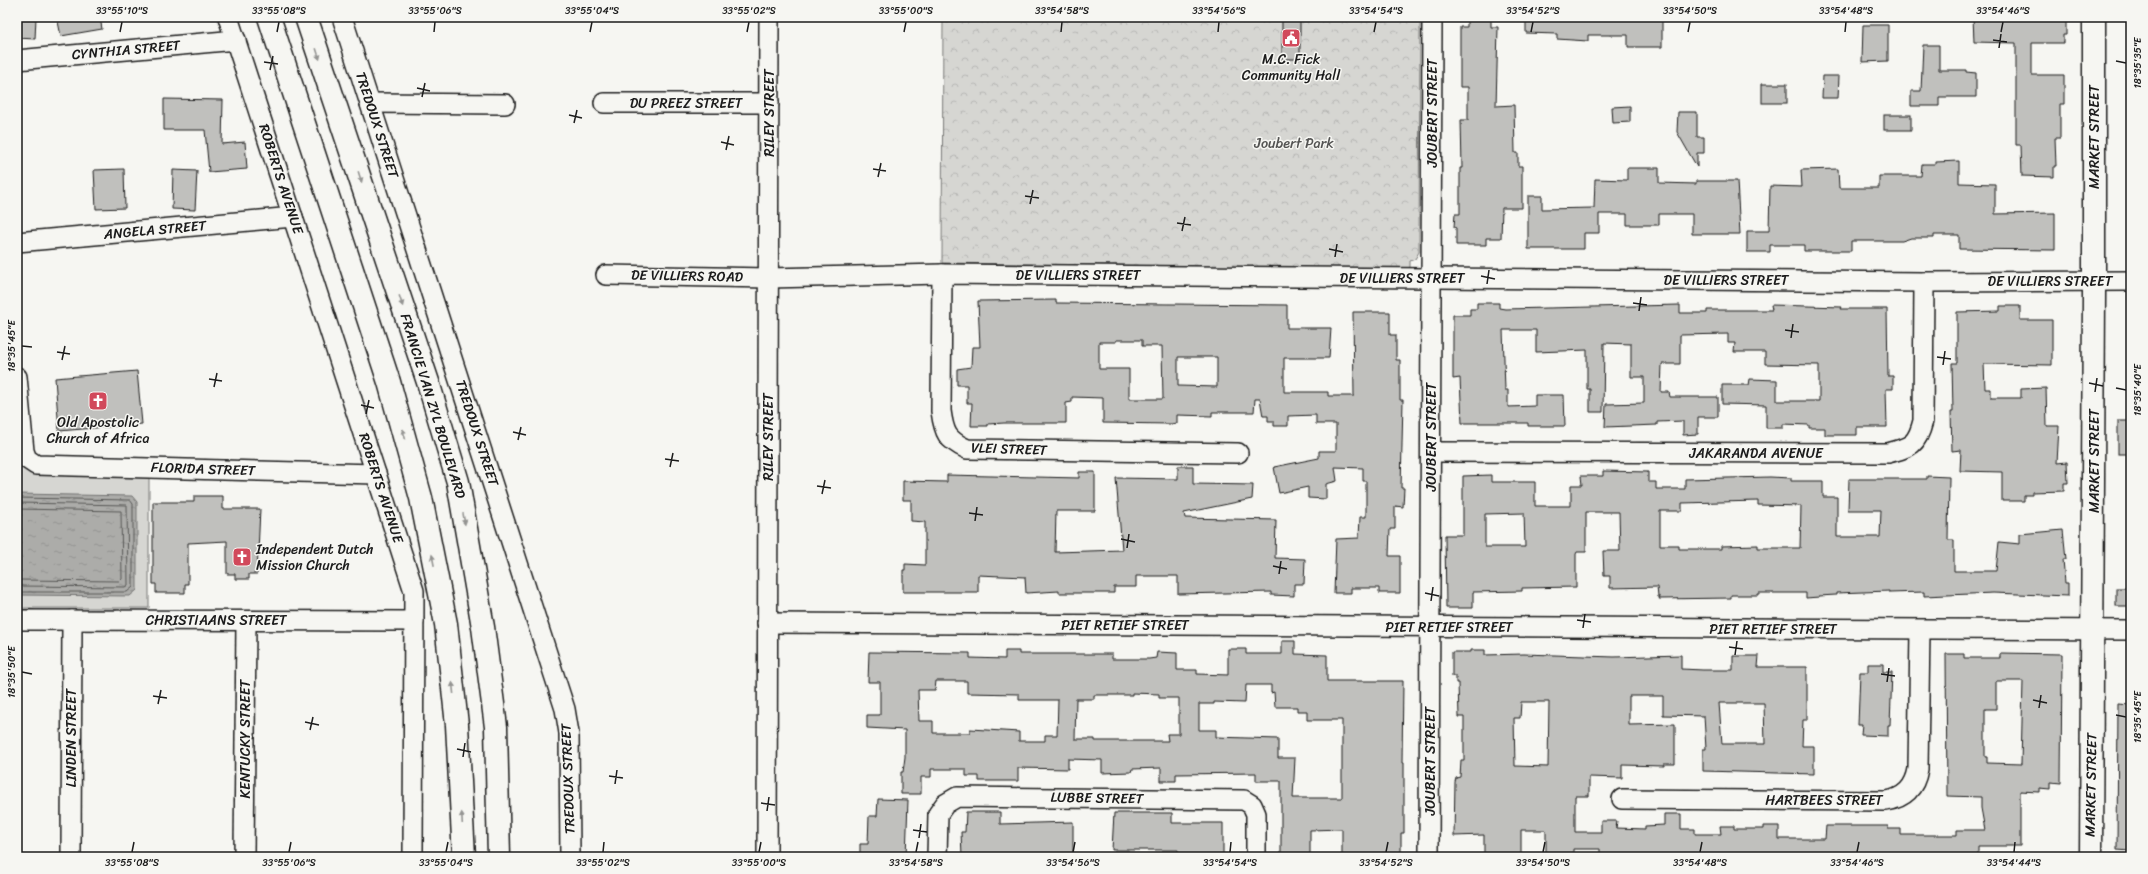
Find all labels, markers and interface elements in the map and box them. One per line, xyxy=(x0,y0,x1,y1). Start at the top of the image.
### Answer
text: 33°55'10"S xyxy=(96,2,149,20)
text: 33°55'08"S xyxy=(252,2,307,20)
text: 33°55'06"S xyxy=(408,2,463,20)
text: 33°55'04"S xyxy=(565,2,620,20)
text: 33°55'02"S xyxy=(722,2,777,20)
text: 33°55'00"S xyxy=(879,2,934,20)
text: 33°54'58"S xyxy=(1035,2,1090,20)
text: 33°54'56"S xyxy=(1192,2,1246,20)
text: 33°54'54"S xyxy=(1349,2,1404,20)
text: 33°54'52"S xyxy=(1506,2,1561,20)
text: 33°54'50"S xyxy=(1663,2,1718,20)
text: 33°54'48"S xyxy=(1819,2,1874,20)
text: 33°54'46"S xyxy=(1976,2,2031,20)
public building icon: M.C. Fick Community Hall xyxy=(1280,27,1302,49)
street label: CYNTHIA STREET xyxy=(71,33,182,67)
text: 18°35'35"E xyxy=(2129,36,2147,89)
place label: M.C. Fick Community Hall xyxy=(1242,47,1341,88)
one-way arrow xyxy=(316,48,322,60)
street label: JOUBERT STREET xyxy=(1420,57,1445,168)
street label: RILEY STREET xyxy=(757,68,782,157)
street label: TREDOUX STREET xyxy=(348,69,406,183)
street label: MARKET STREET xyxy=(2082,83,2107,189)
street label: DU PREEZ STREET xyxy=(630,91,744,116)
street label: ROBERTS AVENUE xyxy=(251,121,311,239)
park label: Joubert Park xyxy=(1253,131,1334,156)
one-way arrow xyxy=(357,172,363,184)
street label: ANGELA STREET xyxy=(102,213,208,247)
street label: DE VILLIERS ROAD xyxy=(631,263,744,289)
street label: DE VILLIERS STREET xyxy=(1016,263,1142,288)
street label: DE VILLIERS STREET xyxy=(1340,266,1466,291)
street label: DE VILLIERS STREET xyxy=(1664,268,1790,293)
street label: DE VILLIERS STREET xyxy=(1988,269,2114,294)
one-way arrow xyxy=(398,295,404,307)
street label: FRANCIE VAN ZYL BOULEVARD xyxy=(393,310,473,502)
text: 18°35'45"E xyxy=(3,319,21,372)
text: 18°35'40"E xyxy=(2129,362,2147,416)
street label: TREDOUX STREET xyxy=(448,377,506,491)
street label: JOUBERT STREET xyxy=(1419,381,1444,492)
church icon: Old Apostolic Church of Africa xyxy=(87,390,109,412)
street label: RILEY STREET xyxy=(756,392,781,481)
street label: MARKET STREET xyxy=(2082,407,2107,513)
place label: Old Apostolic Church of Africa xyxy=(47,410,149,451)
one-way arrow xyxy=(400,427,406,440)
street label: ROBERTS AVENUE xyxy=(351,430,411,548)
street label: VLEI STREET xyxy=(971,435,1048,463)
street label: JAKARANDA AVENUE xyxy=(1688,441,1824,466)
street label: FLORIDA STREET xyxy=(151,455,257,483)
one-way arrow xyxy=(461,513,467,525)
place label: Independent Dutch Mission Church xyxy=(255,537,374,578)
church icon: Independent Dutch Mission Church xyxy=(231,546,253,568)
one-way arrow xyxy=(430,554,436,566)
street label: CHRISTIAANS STREET xyxy=(146,608,288,633)
street label: PIET RETIEF STREET xyxy=(1061,613,1190,638)
street label: PIET RETIEF STREET xyxy=(1385,615,1514,640)
street label: PIET RETIEF STREET xyxy=(1709,617,1838,642)
text: 18°35'50"E xyxy=(3,645,21,698)
street label: KENTUCKY STREET xyxy=(233,678,258,798)
one-way arrow xyxy=(450,682,456,694)
street label: LINDEN STREET xyxy=(59,687,84,787)
text: 18°35'45"E xyxy=(2129,690,2147,743)
street label: JOUBERT STREET xyxy=(1418,705,1443,816)
street label: TREDOUX STREET xyxy=(554,722,582,835)
street label: MARKET STREET xyxy=(2078,731,2104,837)
street label: LUBBE STREET xyxy=(1050,785,1145,811)
street label: HARTBEES STREET xyxy=(1765,788,1884,813)
one-way arrow xyxy=(459,812,466,824)
text: 33°55'08"S xyxy=(105,854,160,872)
text: 33°55'06"S xyxy=(262,854,317,872)
text: 33°55'04"S xyxy=(419,854,474,872)
text: 33°55'02"S xyxy=(576,854,631,872)
text: 33°55'00"S xyxy=(732,854,787,872)
text: 33°54'58"S xyxy=(889,854,944,872)
text: 33°54'56"S xyxy=(1046,854,1100,872)
text: 33°54'54"S xyxy=(1203,854,1258,872)
text: 33°54'52"S xyxy=(1359,854,1414,872)
text: 33°54'50"S xyxy=(1516,854,1571,872)
text: 33°54'48"S xyxy=(1673,854,1728,872)
text: 33°54'46"S xyxy=(1830,854,1885,872)
text: 33°54'44"S xyxy=(1987,854,2042,872)

